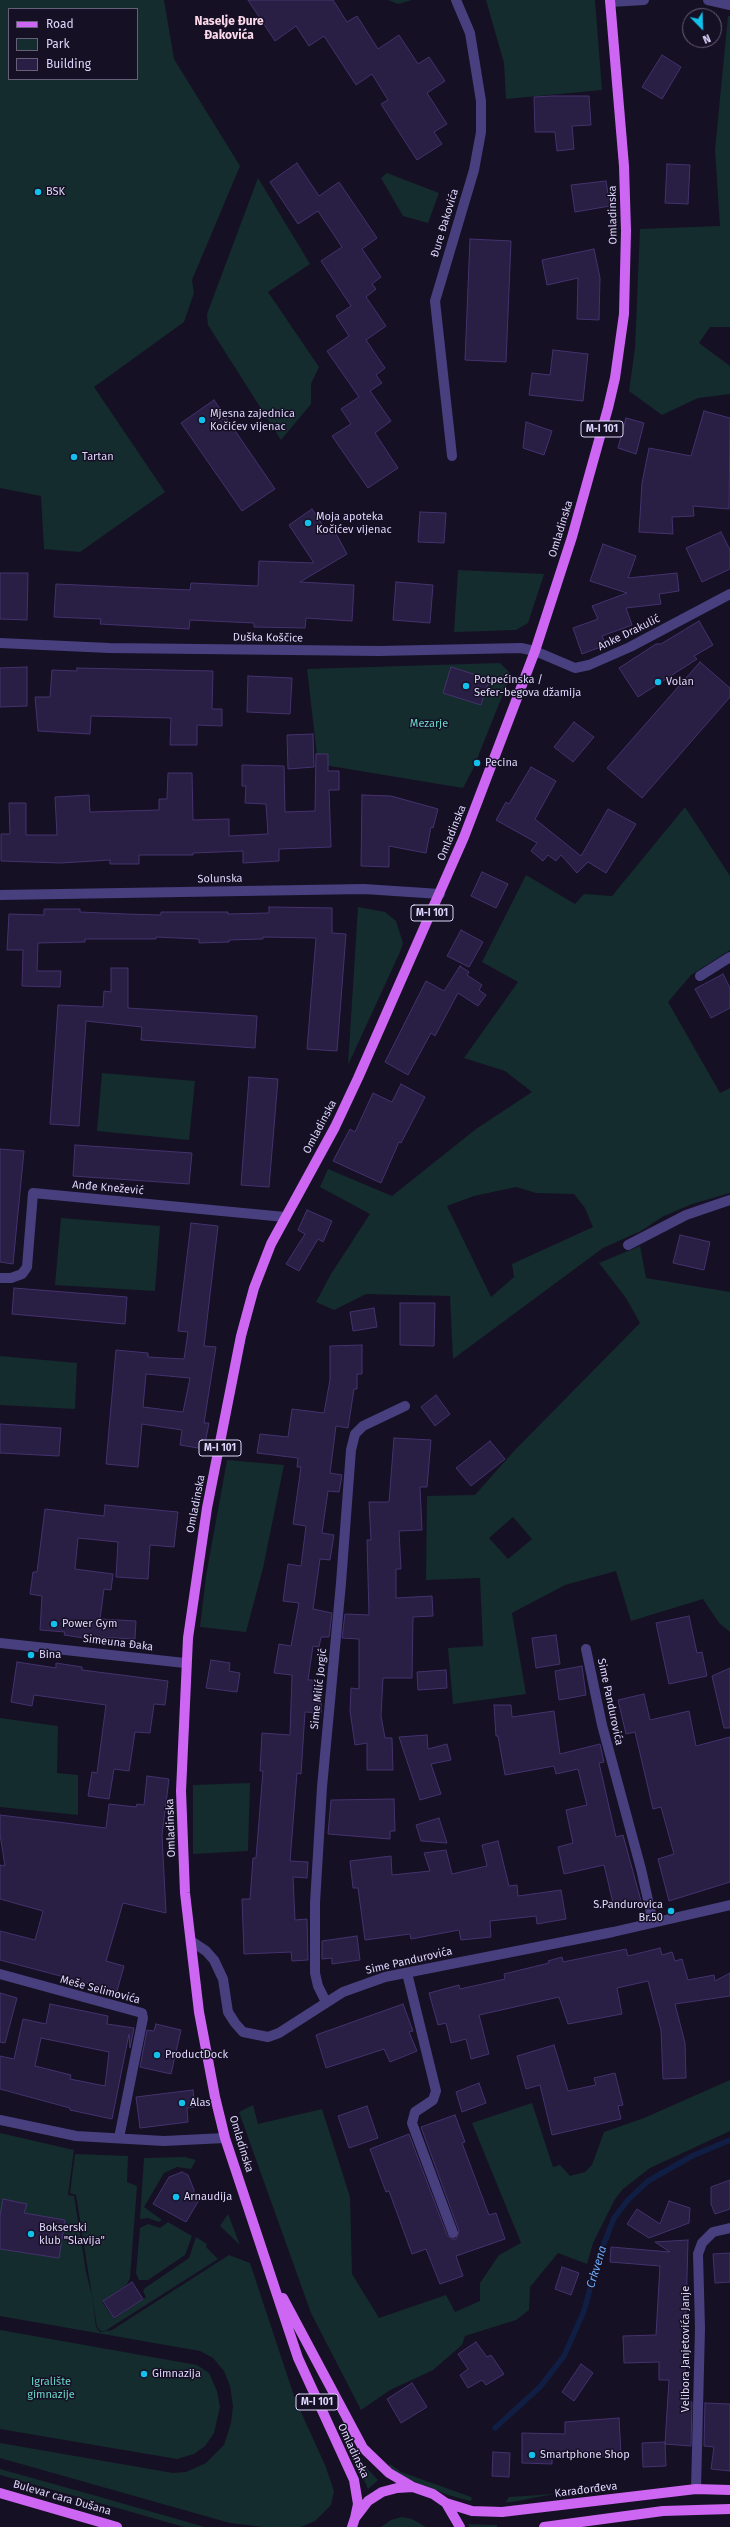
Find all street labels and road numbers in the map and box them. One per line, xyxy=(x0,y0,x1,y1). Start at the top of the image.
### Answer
street label: Omladinska xyxy=(606,185,620,245)
street label: Đure Đakovića xyxy=(428,187,462,259)
road number: M-I 101 xyxy=(581,421,623,437)
street label: Omladinska xyxy=(546,499,576,559)
street label: Anke Drakulić xyxy=(596,612,662,654)
street label: Duška Koščice xyxy=(233,631,303,645)
street label: Omladinska xyxy=(435,803,469,863)
street label: Solunska xyxy=(197,872,243,886)
road number: M-I 101 xyxy=(411,905,453,921)
street label: Omladinska xyxy=(300,1098,340,1156)
street label: Anđe Knežević xyxy=(72,1178,144,1198)
road number: M-I 101 xyxy=(199,1440,241,1456)
street label: Omladinska xyxy=(184,1474,208,1534)
street label: Simeuna Đaka xyxy=(82,1632,154,1654)
street label: Sime Milić Jorgić xyxy=(308,1648,330,1730)
street label: Sime Pandurovića xyxy=(594,1657,626,1747)
street label: Omladinska xyxy=(163,1798,179,1858)
street label: Sime Pandurovića xyxy=(364,1945,454,1977)
street label: Meše Selimovića xyxy=(59,1973,141,2007)
street label: Omladinska xyxy=(226,2114,256,2174)
street label: Velibora Janjetovića Janje xyxy=(679,2286,693,2412)
road number: M-I 101 xyxy=(296,2394,338,2410)
street label: Omladinska xyxy=(335,2422,371,2480)
street label: Bulevar cara Dušana xyxy=(11,2478,113,2518)
street label: Karađorđeva xyxy=(554,2480,618,2500)

